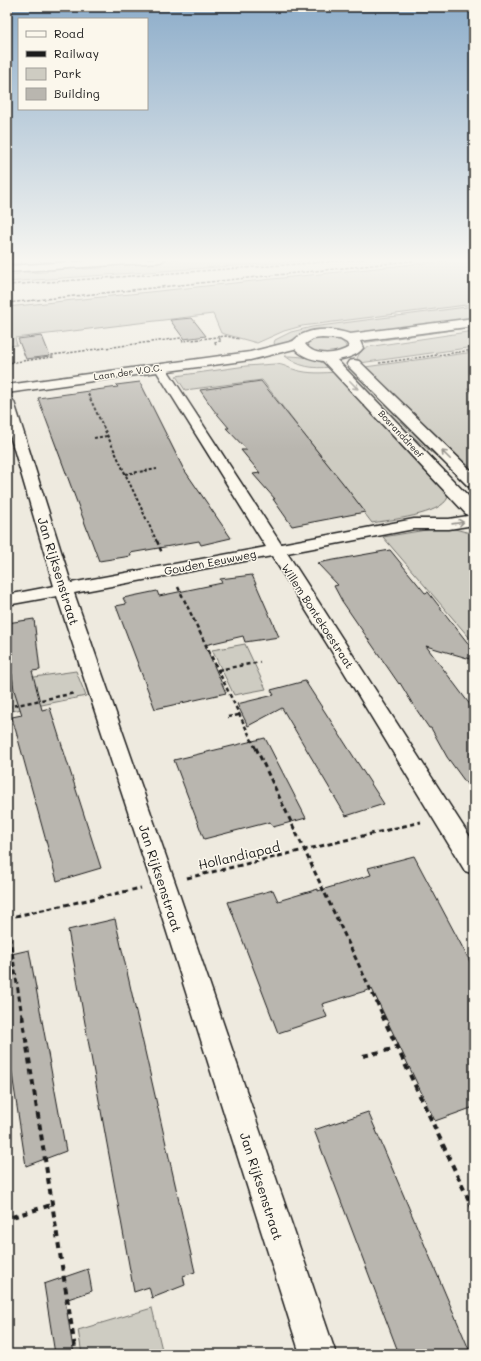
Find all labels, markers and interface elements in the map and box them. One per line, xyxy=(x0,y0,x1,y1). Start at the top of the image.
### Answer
legend xyxy=(18,18,148,110)
text: Road xyxy=(54,25,84,41)
text: Railway xyxy=(54,45,99,61)
text: Park xyxy=(54,65,81,81)
text: Building xyxy=(54,85,100,101)
street label: Laan der V.O.C. xyxy=(93,362,163,382)
one-way arrow xyxy=(349,380,359,390)
street label: Bosranddreef xyxy=(376,408,426,460)
one-way arrow xyxy=(441,450,451,460)
street label: Jan Rijksenstraat xyxy=(34,515,84,627)
one-way arrow xyxy=(451,519,464,527)
street label: Gouden Eeuwweg xyxy=(163,546,257,578)
street label: Willem Bontekoestraat xyxy=(278,561,358,671)
street label: Jan Rijksenstraat xyxy=(136,822,187,934)
street label: Hollandiapad xyxy=(196,837,282,873)
street label: Jan Rijksenstraat xyxy=(237,1130,288,1242)

